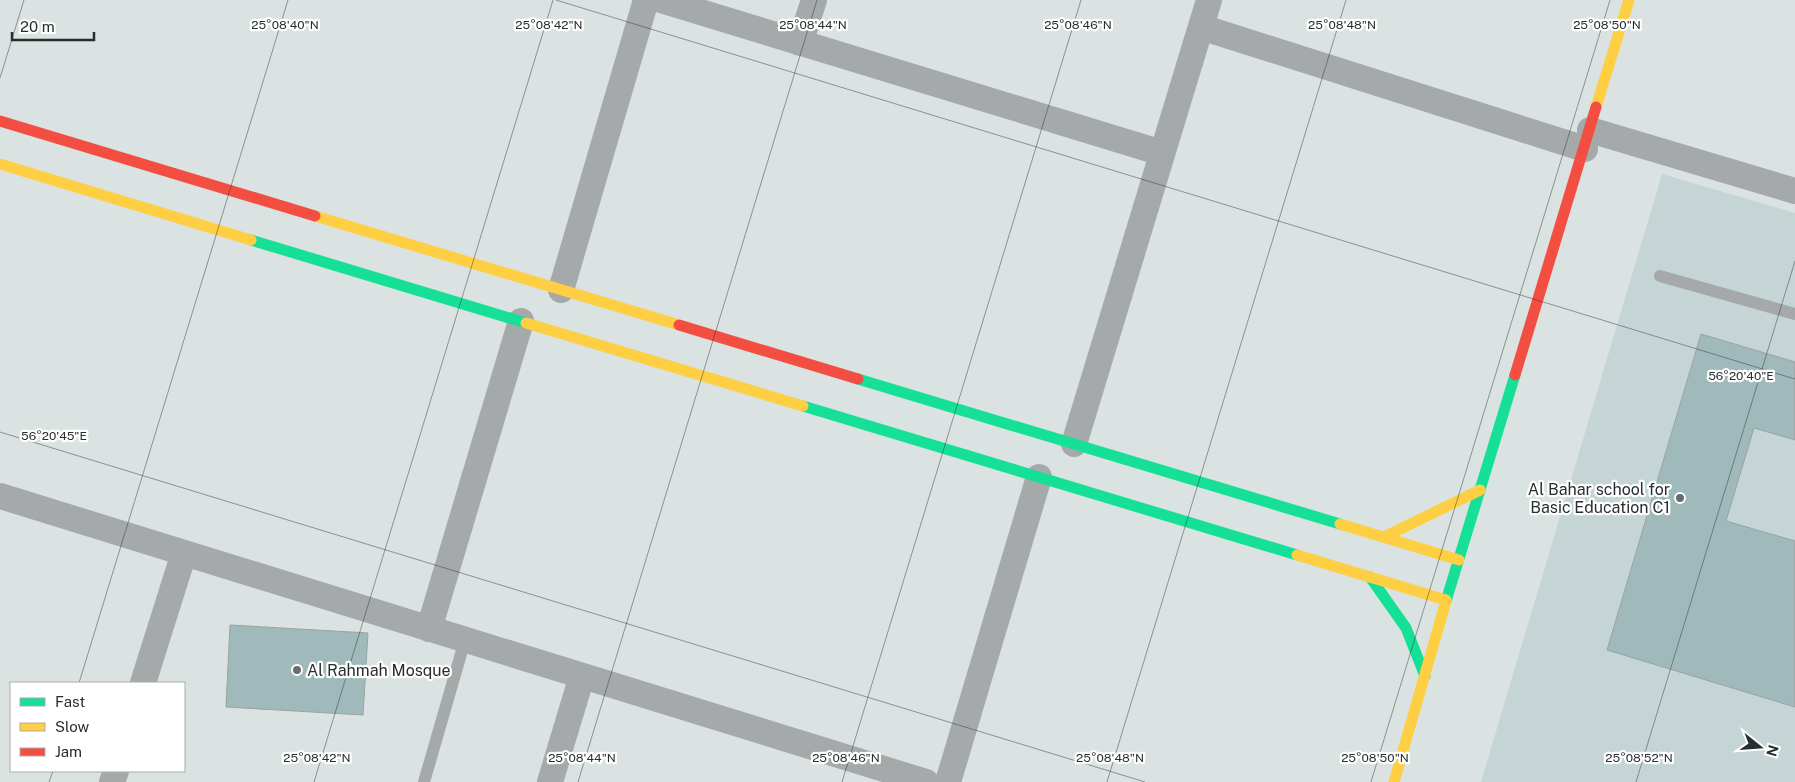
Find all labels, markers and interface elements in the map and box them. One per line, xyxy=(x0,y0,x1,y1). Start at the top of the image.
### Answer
scale bar xyxy=(12,10,95,42)
text: 20 m xyxy=(20,18,55,35)
text: 25°08'40"N xyxy=(251,18,319,32)
text: 25°08'42"N xyxy=(515,18,583,32)
text: 25°08'44"N xyxy=(779,18,847,32)
text: 25°08'46"N xyxy=(1044,18,1112,32)
text: 25°08'48"N xyxy=(1308,18,1376,32)
text: 25°08'50"N xyxy=(1573,18,1641,32)
text: 56°20'40"E xyxy=(1708,369,1774,383)
text: 56°20'45"E xyxy=(21,429,87,443)
place label: Al Bahar school for Basic Education C1 xyxy=(1528,480,1670,517)
marker: Al Bahar school for Basic Education C1 xyxy=(1674,492,1686,504)
place label: Al Rahmah Mosque xyxy=(307,661,451,680)
marker: Al Rahmah Mosque xyxy=(291,664,303,676)
legend xyxy=(10,682,185,772)
text: Fast xyxy=(55,693,85,710)
text: Slow xyxy=(55,718,90,735)
north arrow xyxy=(1735,722,1785,772)
text: Jam xyxy=(55,743,82,760)
text: N xyxy=(1763,743,1782,758)
text: 25°08'42"N xyxy=(283,751,351,765)
text: 25°08'44"N xyxy=(548,751,616,765)
text: 25°08'46"N xyxy=(812,751,880,765)
text: 25°08'48"N xyxy=(1076,751,1144,765)
text: 25°08'50"N xyxy=(1341,751,1409,765)
text: 25°08'52"N xyxy=(1605,751,1673,765)

